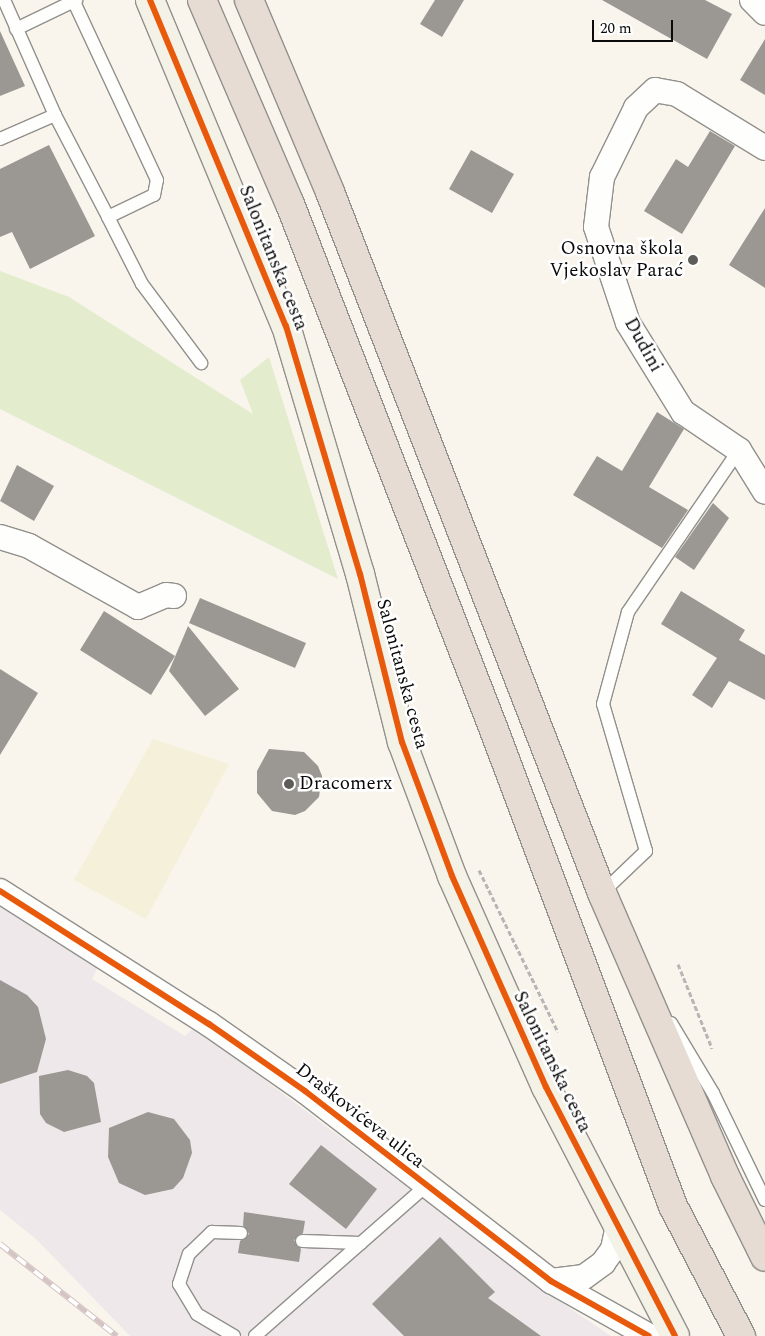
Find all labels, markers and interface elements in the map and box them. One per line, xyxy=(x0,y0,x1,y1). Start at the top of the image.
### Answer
scale bar xyxy=(595,10,676,42)
text: 20 m xyxy=(600,17,632,40)
street label: Salonitanska cesta xyxy=(234,182,312,334)
place label: Osnovna škola Vjekoslav Parać xyxy=(550,238,683,282)
marker: Osnovna škola Vjekoslav Parać xyxy=(687,254,699,266)
street label: Dudini xyxy=(619,314,667,376)
street label: Salonitanska cesta xyxy=(371,596,433,752)
place label: Dracomerx xyxy=(299,773,392,795)
marker: Dracomerx xyxy=(283,778,295,790)
street label: Salonitanska cesta xyxy=(508,988,596,1136)
street label: Draškovićeva ulica xyxy=(291,1059,429,1173)

